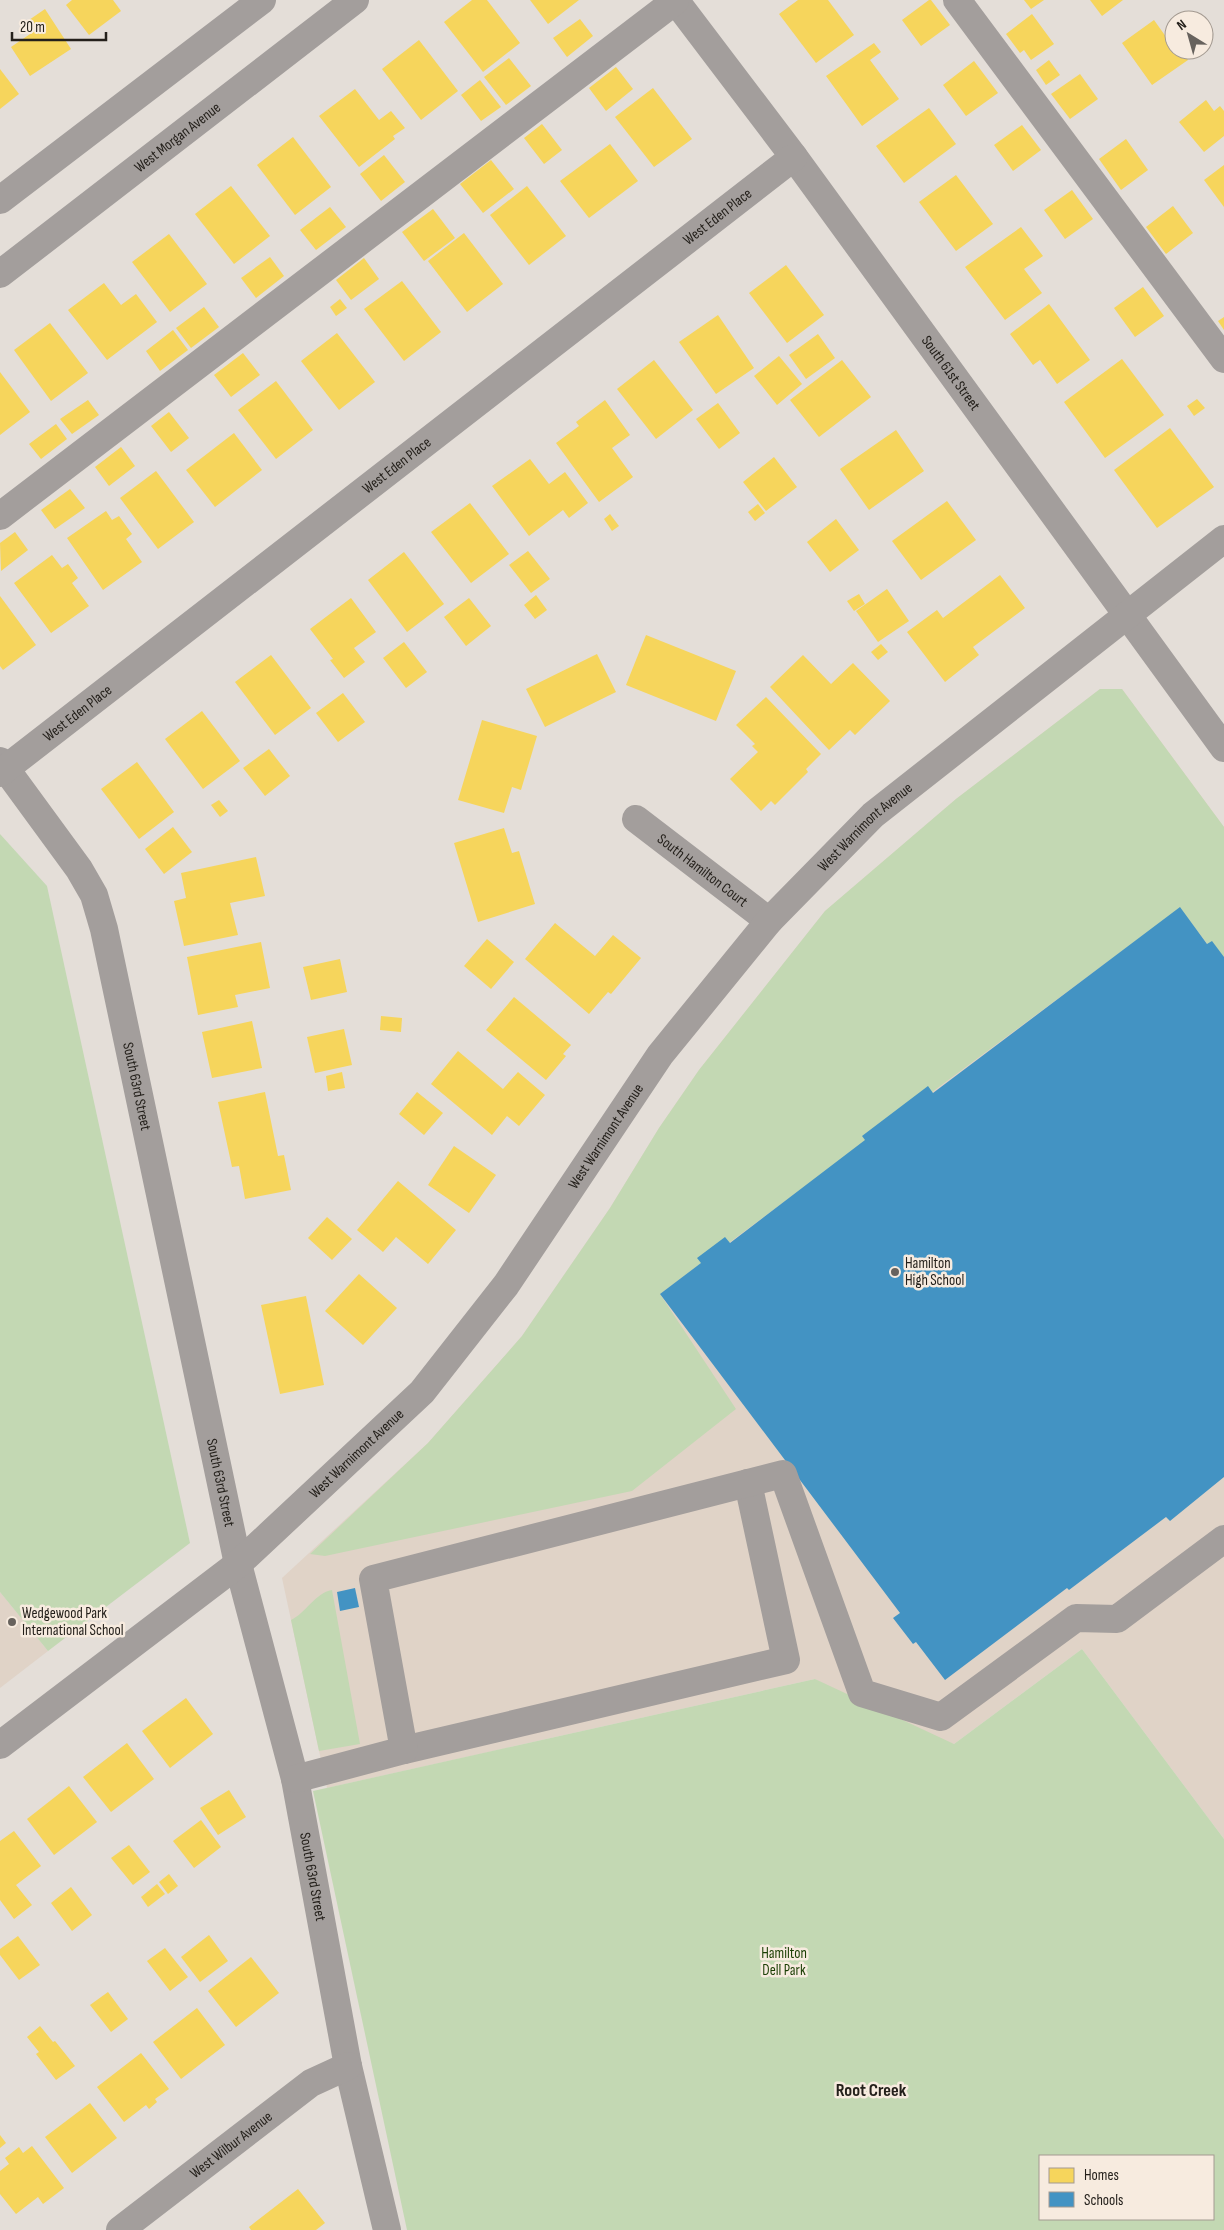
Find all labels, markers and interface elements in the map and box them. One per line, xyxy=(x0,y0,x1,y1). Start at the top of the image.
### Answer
scale bar xyxy=(12,10,106,42)
north arrow xyxy=(1164,10,1214,60)
text: N xyxy=(1173,16,1190,34)
text: 20 m xyxy=(20,18,45,37)
street label: West Morgan Avenue xyxy=(130,98,224,176)
street label: West Eden Place xyxy=(679,184,756,249)
street label: South 61st Street xyxy=(917,332,985,414)
street label: West Eden Place xyxy=(358,433,435,498)
street label: West Eden Place xyxy=(39,680,116,746)
street label: West Warnimont Avenue xyxy=(813,778,916,875)
street label: South Hamilton Court xyxy=(654,829,752,911)
street label: South 63rd Street xyxy=(119,1040,156,1132)
street label: West Warnimont Avenue xyxy=(564,1080,648,1192)
place label: Hamilton High School xyxy=(905,1254,964,1290)
marker: Hamilton High School xyxy=(889,1266,901,1278)
street label: West Warnimont Avenue xyxy=(305,1405,408,1502)
street label: South 63rd Street xyxy=(202,1437,239,1529)
place label: Wedgewood Park International School xyxy=(22,1604,124,1640)
marker: Wedgewood Park International School xyxy=(6,1616,18,1628)
street label: South 63rd Street xyxy=(296,1831,331,1923)
park label: Hamilton Dell Park xyxy=(761,1944,807,1980)
district label: Root Creek xyxy=(836,2080,907,2101)
street label: West Wilbur Avenue xyxy=(186,2107,276,2182)
legend xyxy=(1039,2155,1214,2220)
text: Homes xyxy=(1084,2166,1119,2185)
text: Schools xyxy=(1084,2191,1123,2210)

